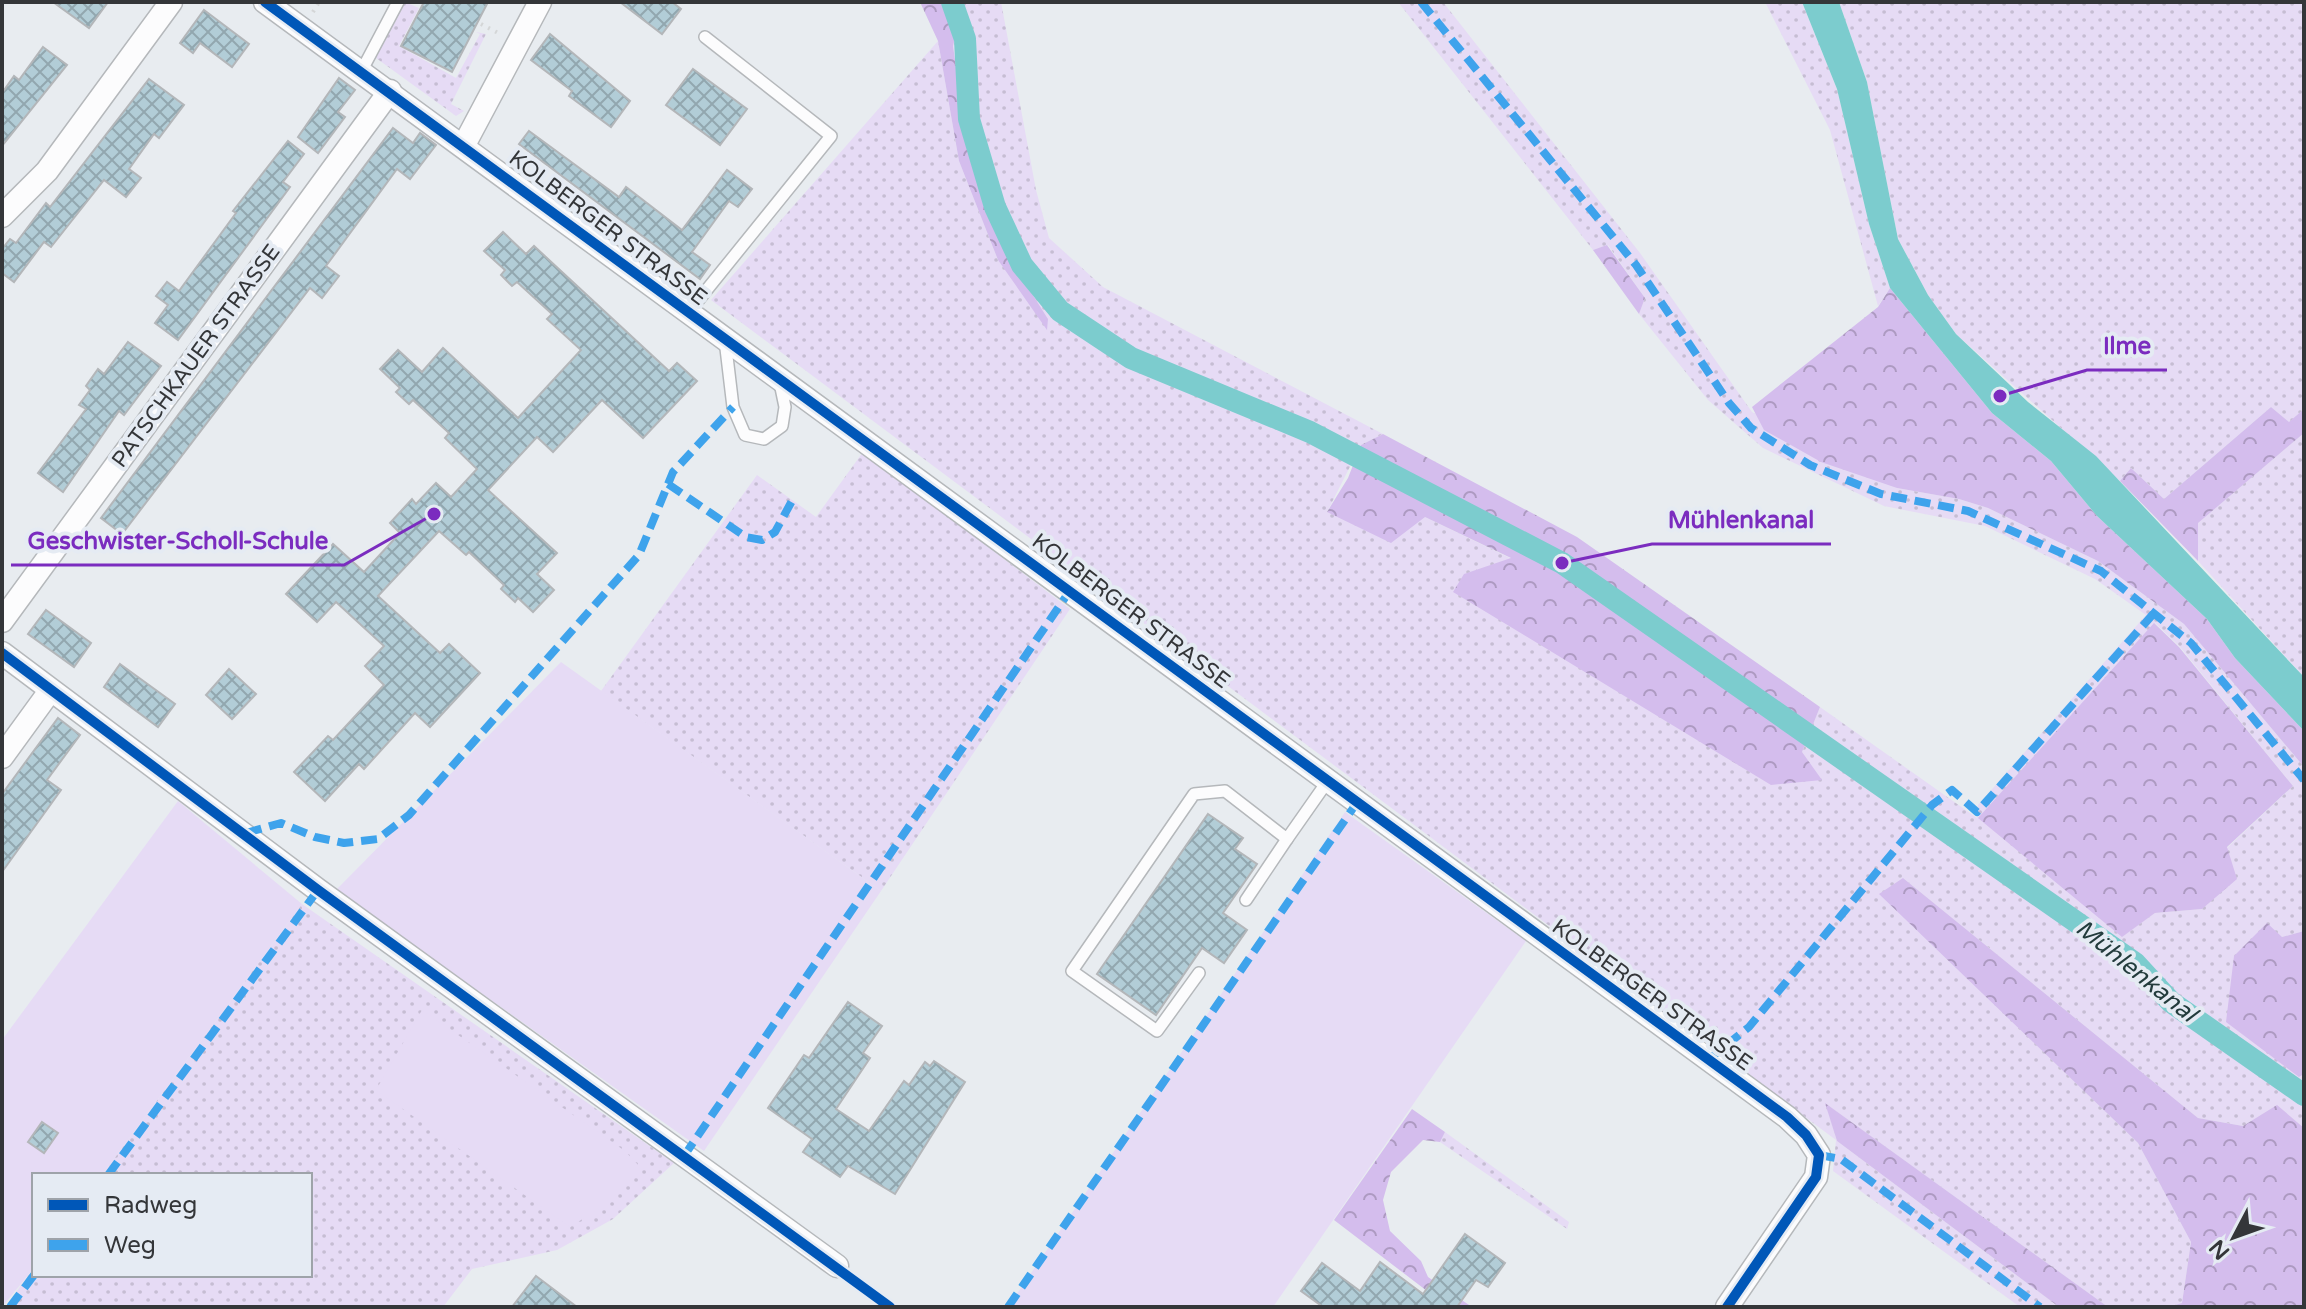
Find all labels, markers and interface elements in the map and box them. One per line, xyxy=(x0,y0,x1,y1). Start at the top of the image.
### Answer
street label: KOLBERGER STRASSE xyxy=(504,145,712,311)
street label: PATSCHKAUER STRASSE xyxy=(106,239,286,473)
callout: Ilme xyxy=(2087,322,2167,370)
text: Ilme xyxy=(2103,332,2152,361)
callout: Mühlenkanal xyxy=(1652,496,1831,544)
text: Mühlenkanal xyxy=(1668,506,1814,535)
callout: Geschwister-Scholl-Schule xyxy=(11,517,344,565)
text: Geschwister-Scholl-Schule xyxy=(28,527,329,556)
street label: KOLBERGER STRASSE xyxy=(1027,528,1235,694)
street label: KOLBERGER STRASSE xyxy=(1547,914,1757,1076)
water label: Mühlenkanal xyxy=(2070,914,2204,1030)
legend xyxy=(32,1173,312,1277)
text: Radweg xyxy=(104,1191,197,1220)
north arrow xyxy=(2194,1197,2274,1277)
text: Weg xyxy=(104,1231,156,1260)
text: N xyxy=(2204,1234,2235,1265)

